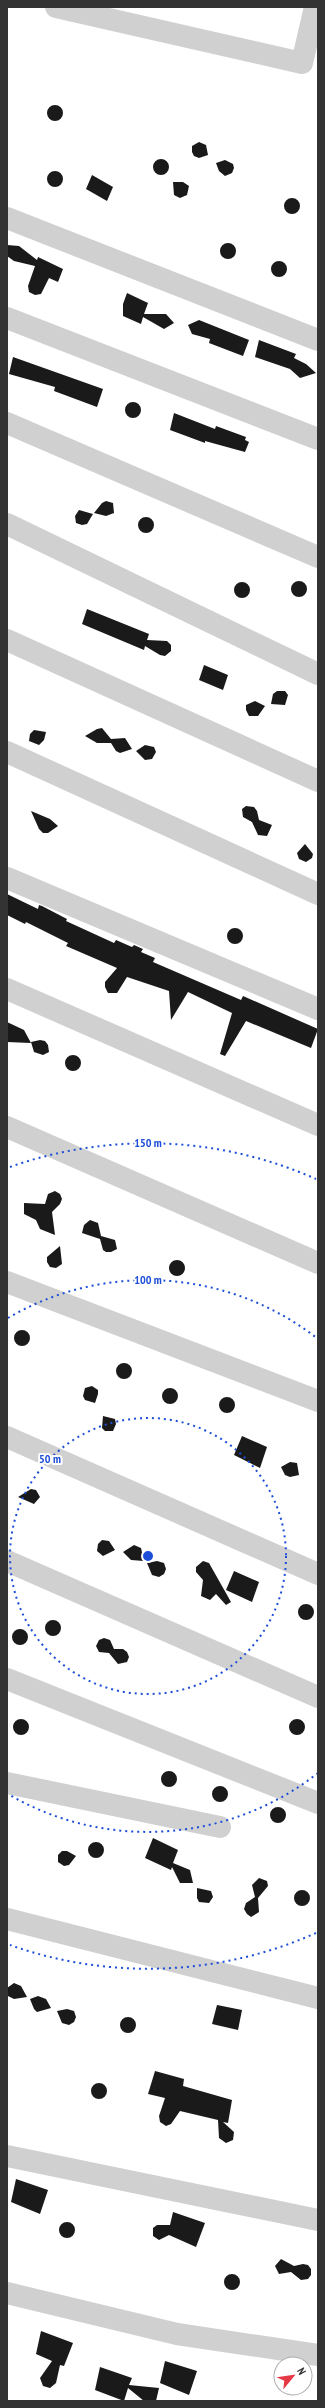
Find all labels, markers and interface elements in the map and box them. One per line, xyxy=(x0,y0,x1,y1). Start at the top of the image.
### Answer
text: 150 m xyxy=(134,1135,162,1150)
text: 100 m xyxy=(134,1272,162,1287)
text: 50 m xyxy=(39,1451,61,1466)
centre of rings xyxy=(141,1549,155,1563)
north arrow xyxy=(273,2356,313,2396)
text: N xyxy=(294,2365,309,2377)

